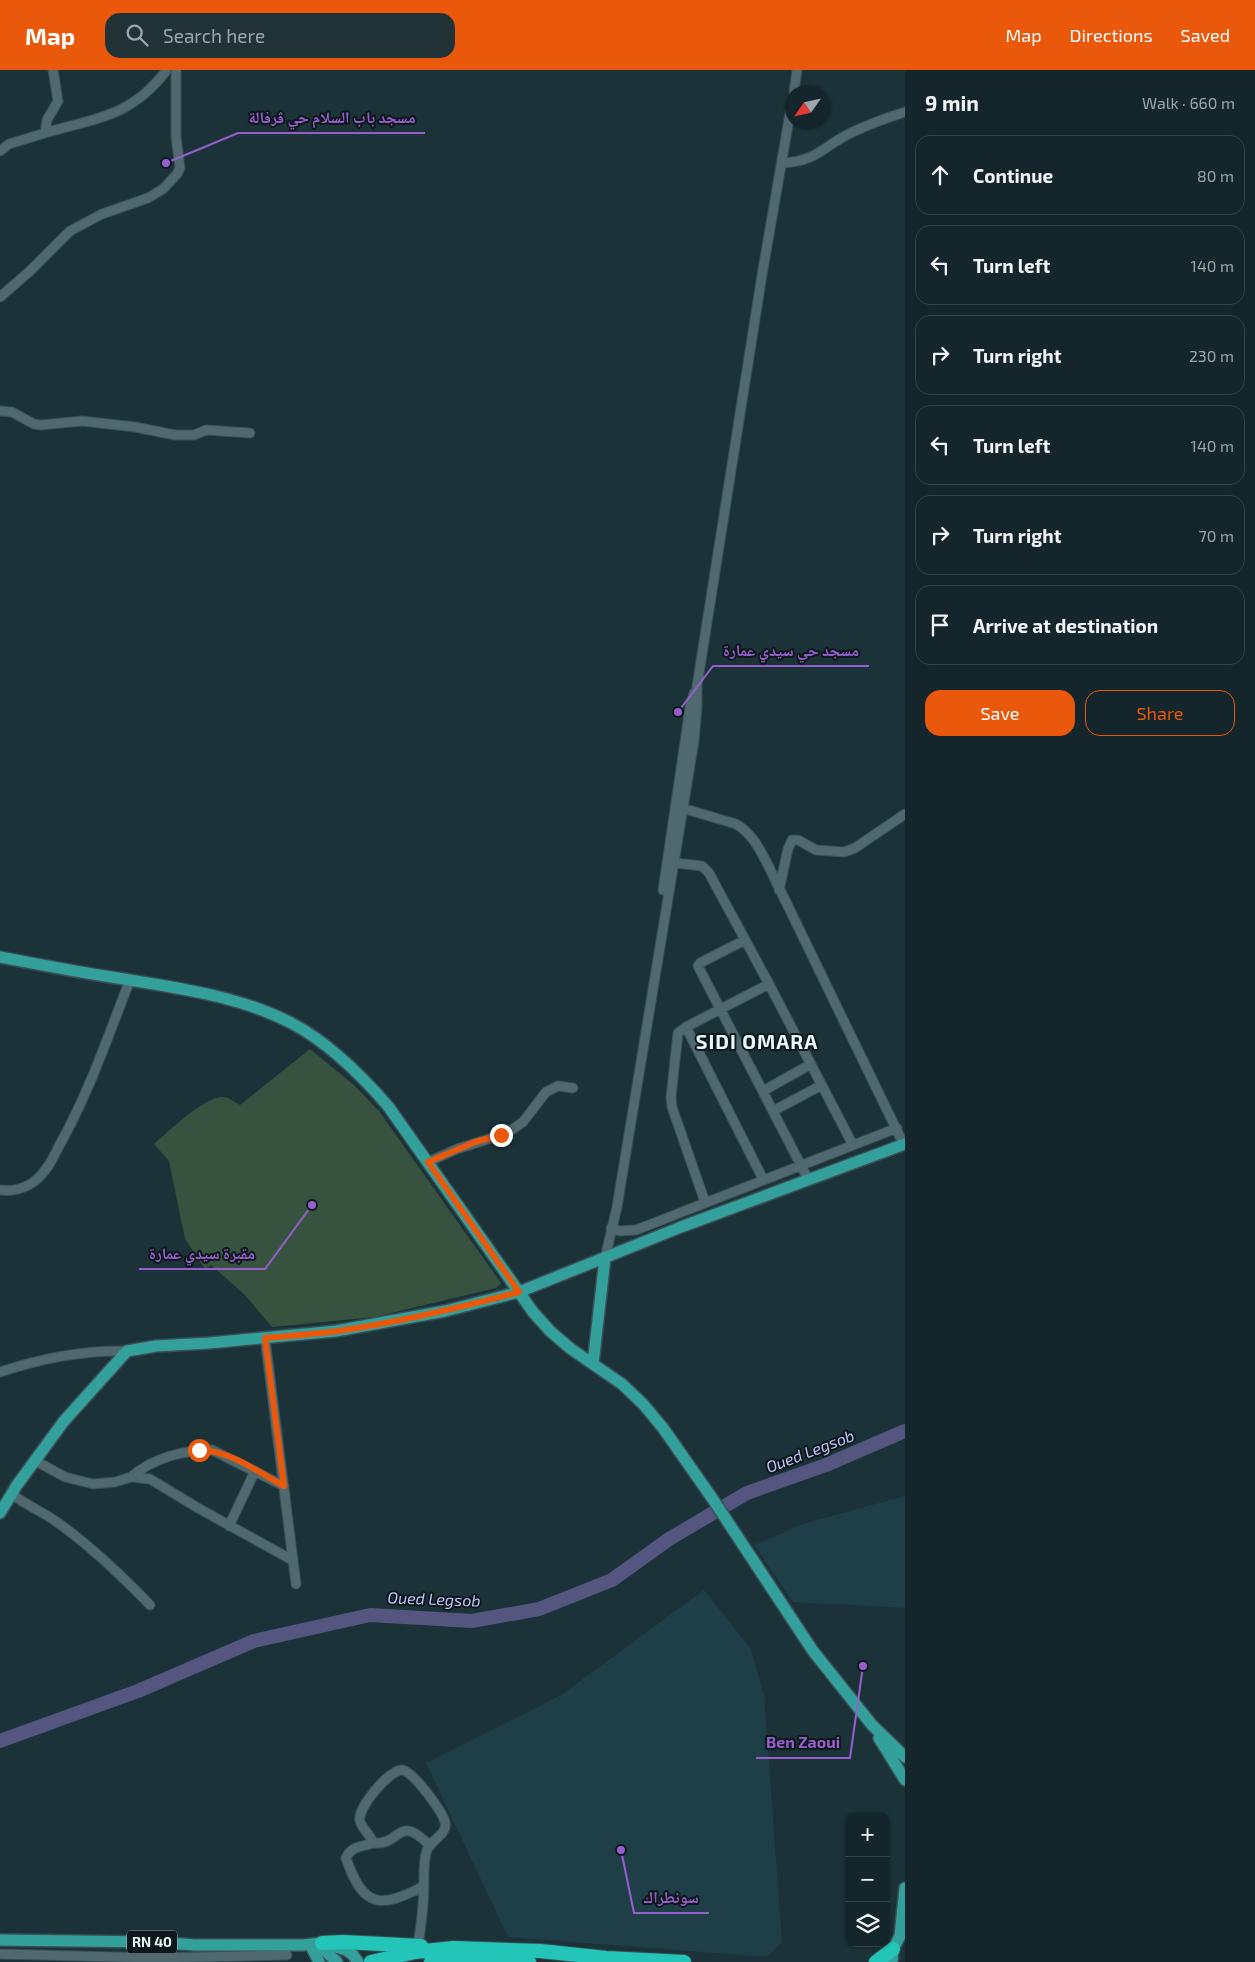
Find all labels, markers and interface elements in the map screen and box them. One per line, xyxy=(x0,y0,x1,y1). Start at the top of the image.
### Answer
search box xyxy=(105,13,455,58)
text: Map xyxy=(25,21,75,50)
icon: search xyxy=(123,21,151,49)
text: Search here xyxy=(163,24,265,47)
text: Map xyxy=(1005,24,1042,46)
text: Directions xyxy=(1070,24,1153,46)
text: Saved xyxy=(1181,24,1230,46)
north arrow xyxy=(785,85,830,130)
text: 9 min xyxy=(925,90,979,115)
text: Walk · 660 m xyxy=(1142,93,1235,112)
callout: مسجد باب السلام حي ڨرفالة xyxy=(238,102,425,133)
text: مسجد باب السلام حي ڨرفالة xyxy=(249,107,415,130)
icon: ahead xyxy=(926,161,954,189)
text: Continue xyxy=(973,164,1053,187)
text: 80 m xyxy=(1197,166,1234,185)
icon: left xyxy=(926,251,954,279)
text: Turn left xyxy=(973,254,1050,277)
text: 140 m xyxy=(1191,256,1234,275)
icon: right xyxy=(926,341,954,369)
text: Turn right xyxy=(973,344,1061,367)
text: 230 m xyxy=(1189,346,1234,365)
icon: left xyxy=(926,431,954,459)
text: Turn left xyxy=(973,434,1050,457)
text: 140 m xyxy=(1191,436,1234,455)
icon: right xyxy=(926,521,954,549)
text: Turn right xyxy=(973,524,1061,547)
text: 70 m xyxy=(1199,526,1234,545)
icon: arrive xyxy=(926,611,954,639)
text: Arrive at destination xyxy=(973,614,1158,637)
callout: مسجد حي سيدي عمارة xyxy=(713,635,869,666)
text: مسجد حي سيدي عمارة xyxy=(723,640,859,663)
button: Save xyxy=(925,690,1075,736)
button: Share xyxy=(1085,690,1235,736)
district label: SIDI OMARA xyxy=(696,1029,818,1053)
route end xyxy=(490,1124,513,1147)
callout: مقبرة سيدي عمارة xyxy=(139,1238,265,1269)
text: مقبرة سيدي عمارة xyxy=(149,1243,255,1266)
water label: Oued Legsob xyxy=(763,1425,857,1476)
route start xyxy=(188,1439,211,1462)
water label: Oued Legsob xyxy=(387,1587,481,1610)
callout: Ben Zaoui xyxy=(756,1727,850,1758)
text: Ben Zaoui xyxy=(766,1732,840,1751)
map controls xyxy=(845,1812,890,1947)
button: + xyxy=(845,1812,890,1857)
button: − xyxy=(845,1857,890,1902)
callout: سونطراك xyxy=(634,1882,709,1913)
text: سونطراك xyxy=(643,1887,699,1906)
button: layers xyxy=(845,1902,890,1947)
road number: RN 40 xyxy=(127,1930,177,1954)

